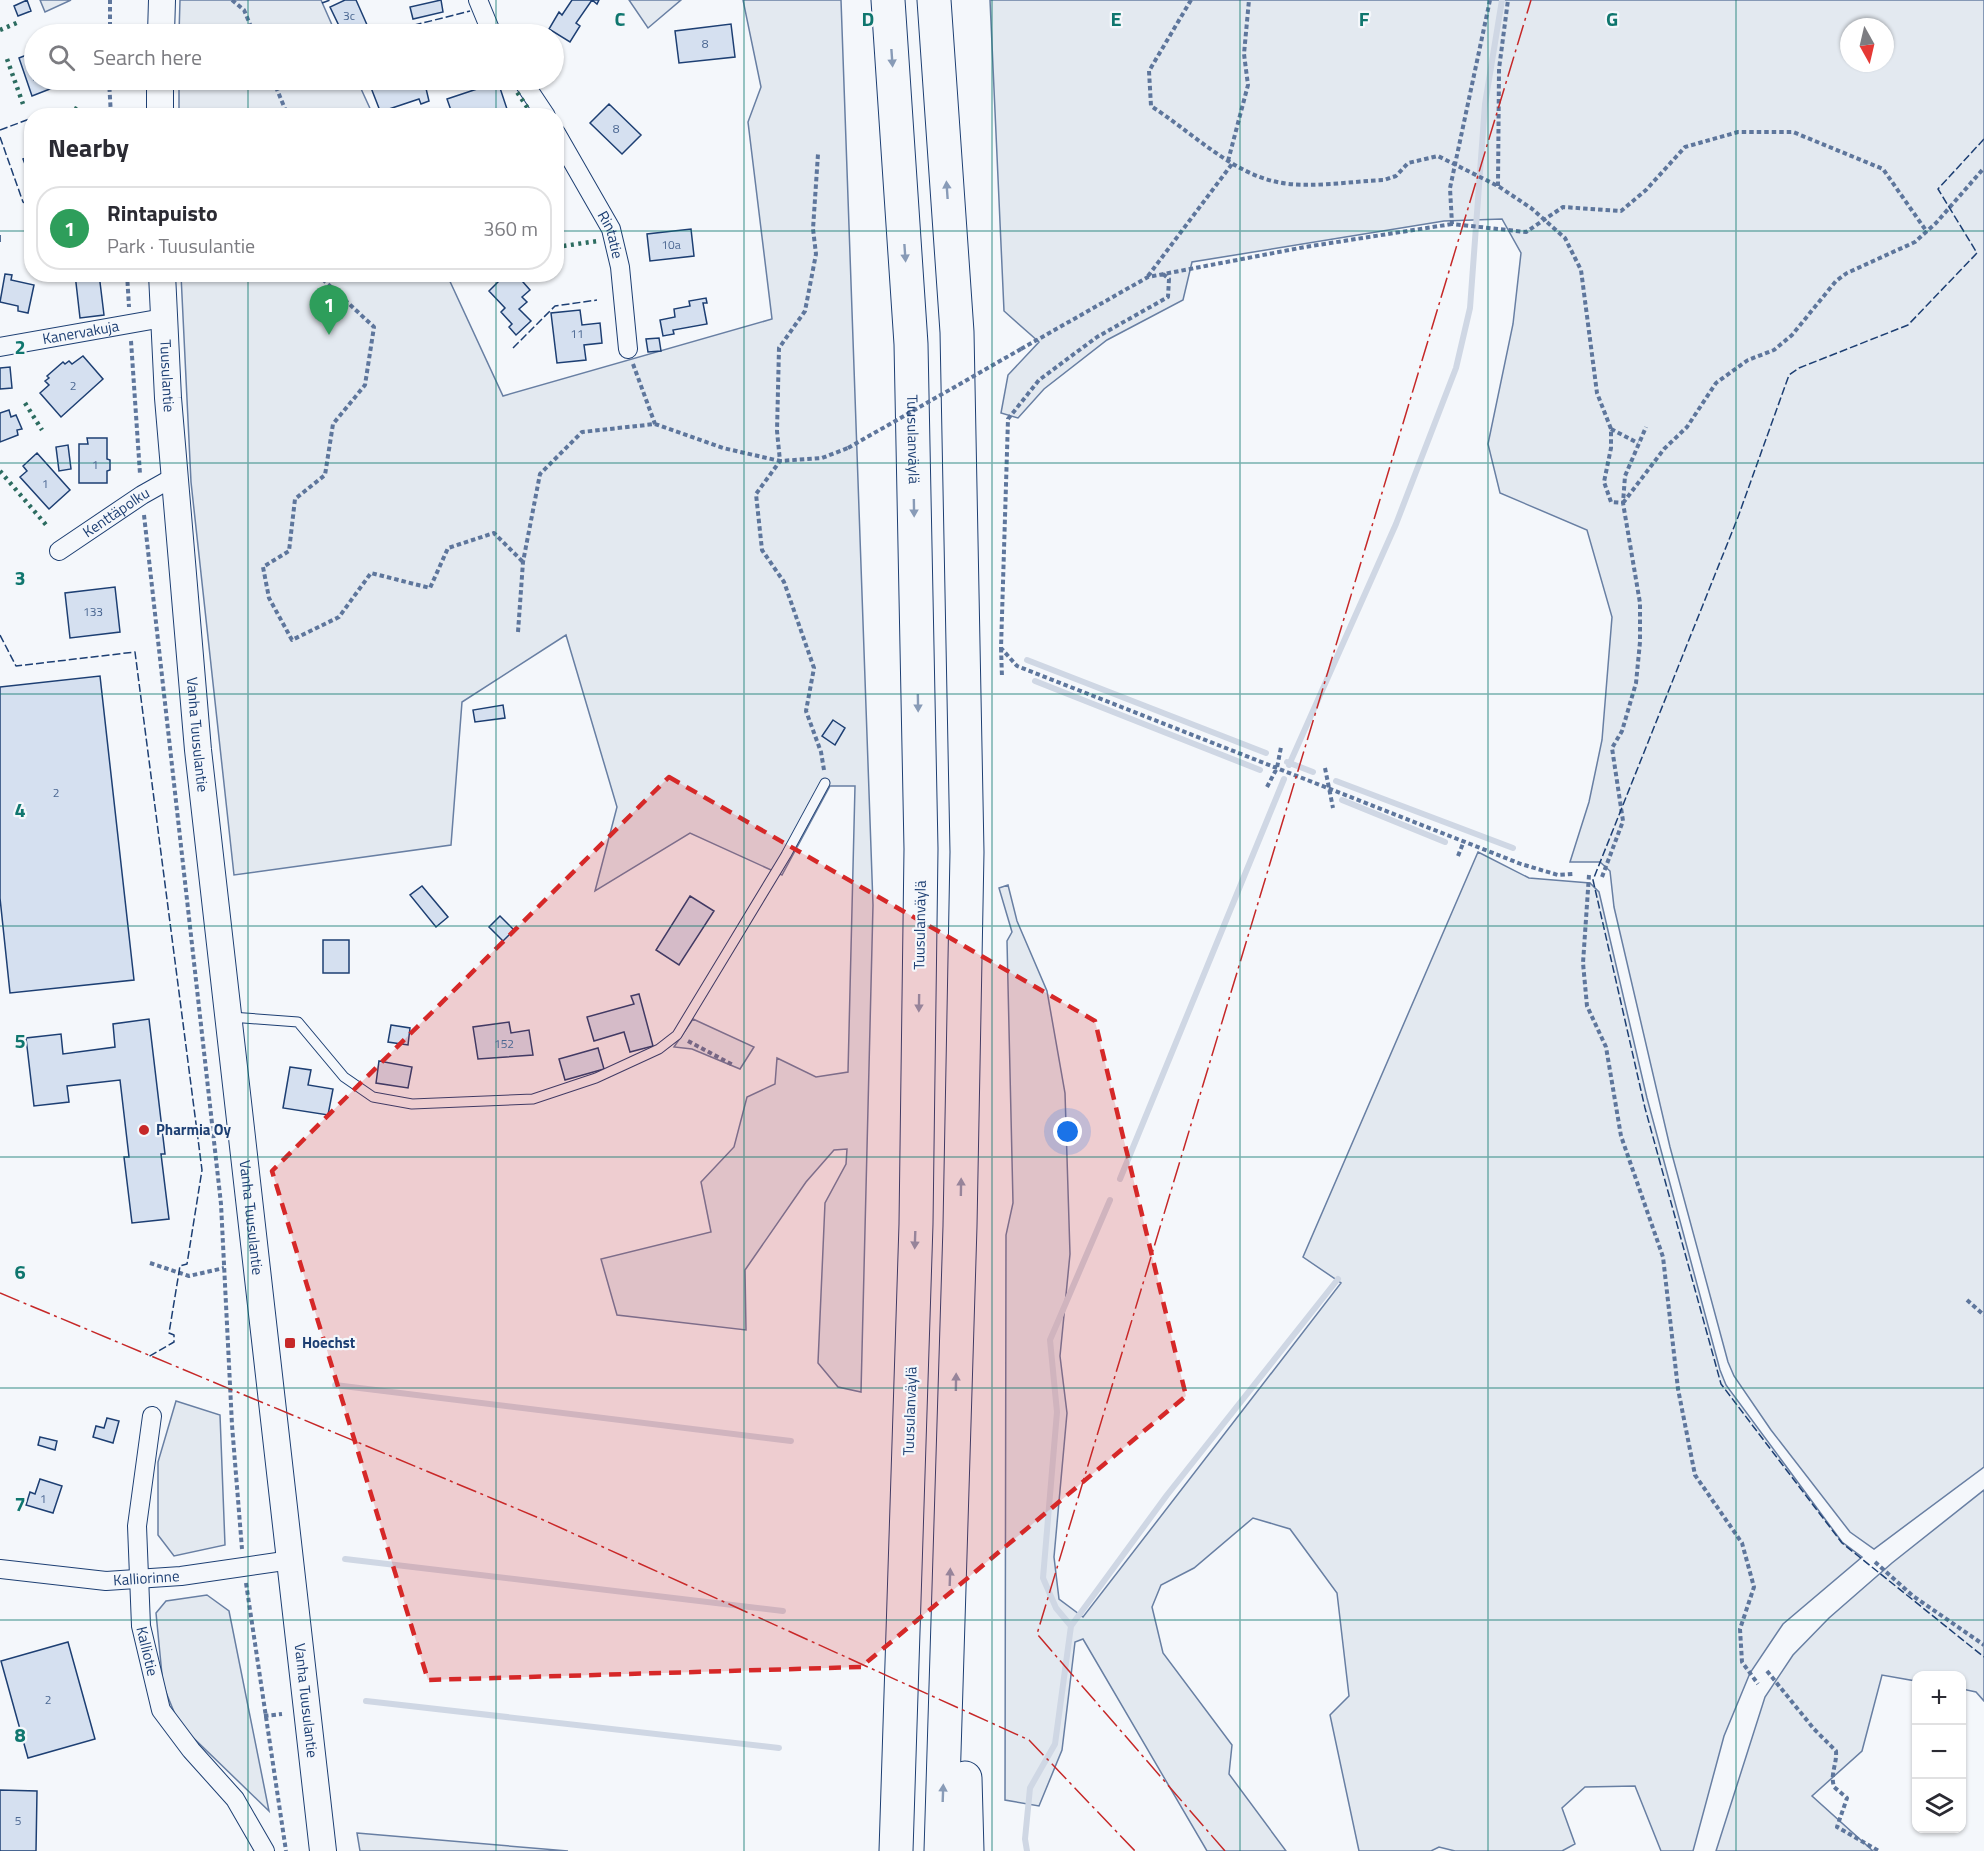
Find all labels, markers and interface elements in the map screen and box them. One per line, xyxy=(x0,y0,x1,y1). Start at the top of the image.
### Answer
text: C xyxy=(615,3,626,34)
text: D xyxy=(862,3,874,34)
text: E xyxy=(1110,3,1122,34)
text: F xyxy=(1359,3,1370,34)
text: G xyxy=(1606,3,1618,34)
house number: 3c xyxy=(343,6,355,25)
north arrow xyxy=(1840,18,1894,72)
search box xyxy=(24,24,564,90)
house number: 8 xyxy=(702,34,709,53)
text: Search here xyxy=(93,40,202,74)
icon: search xyxy=(45,41,78,74)
one-way arrow xyxy=(887,49,896,68)
house number: 8 xyxy=(613,119,620,138)
text: Nearby xyxy=(48,128,129,167)
one-way arrow xyxy=(943,180,952,199)
text: Rintapuisto xyxy=(107,196,218,230)
street label: Rintatie xyxy=(592,206,630,261)
text: 1 xyxy=(64,213,75,244)
text: 360 m xyxy=(483,213,538,244)
text: Park · Tuusulantie xyxy=(107,230,255,261)
house number: 10a xyxy=(661,235,681,254)
one-way arrow xyxy=(900,243,910,262)
pin: 1 xyxy=(310,286,348,335)
street label: Kanervakuja xyxy=(40,314,121,350)
house number: 11 xyxy=(570,324,584,343)
text: 2 xyxy=(14,331,26,362)
street label: Tuusulantie xyxy=(154,339,181,413)
house number: 2 xyxy=(70,376,76,395)
street label: Tuusulanväylä xyxy=(901,394,926,485)
house number: 1 xyxy=(92,455,98,474)
house number: 1 xyxy=(42,474,48,493)
street label: Kenttäpolku xyxy=(78,481,154,543)
one-way arrow xyxy=(910,498,919,517)
text: 3 xyxy=(14,562,26,593)
house number: 133 xyxy=(83,602,103,621)
street label: Vanha Tuusulantie xyxy=(181,676,215,793)
one-way arrow xyxy=(913,693,923,712)
house number: 2 xyxy=(53,783,59,802)
text: 4 xyxy=(14,794,26,825)
street label: Tuusulanväylä xyxy=(907,880,932,970)
one-way arrow xyxy=(914,993,924,1012)
text: 5 xyxy=(14,1025,26,1056)
house number: 152 xyxy=(494,1034,514,1053)
your location xyxy=(1053,1117,1082,1146)
place label: Pharmia Oy xyxy=(156,1118,232,1141)
marker: Pharmia Oy xyxy=(137,1123,151,1137)
street label: Vanha Tuusulantie xyxy=(234,1159,270,1276)
one-way arrow xyxy=(956,1177,966,1196)
one-way arrow xyxy=(911,1230,920,1249)
text: 6 xyxy=(14,1256,26,1287)
place label: Hoechst xyxy=(302,1331,356,1354)
marker: Hoechst xyxy=(283,1336,297,1350)
street label: Tuusulanväylä xyxy=(896,1366,923,1456)
one-way arrow xyxy=(952,1372,961,1391)
text: 7 xyxy=(14,1488,26,1519)
house number: 1 xyxy=(40,1489,46,1508)
street label: Kalliorinne xyxy=(112,1564,180,1592)
one-way arrow xyxy=(945,1567,954,1586)
street label: Kalliotie xyxy=(130,1624,164,1678)
street label: Vanha Tuusulantie xyxy=(288,1642,324,1759)
map controls xyxy=(1912,1671,1966,1833)
button: + xyxy=(1912,1671,1966,1725)
house number: 2 xyxy=(45,1690,51,1709)
text: 8 xyxy=(14,1719,26,1750)
button: − xyxy=(1912,1725,1966,1779)
button: layers xyxy=(1912,1779,1966,1833)
one-way arrow xyxy=(938,1783,948,1802)
house number: 5 xyxy=(15,1811,22,1830)

